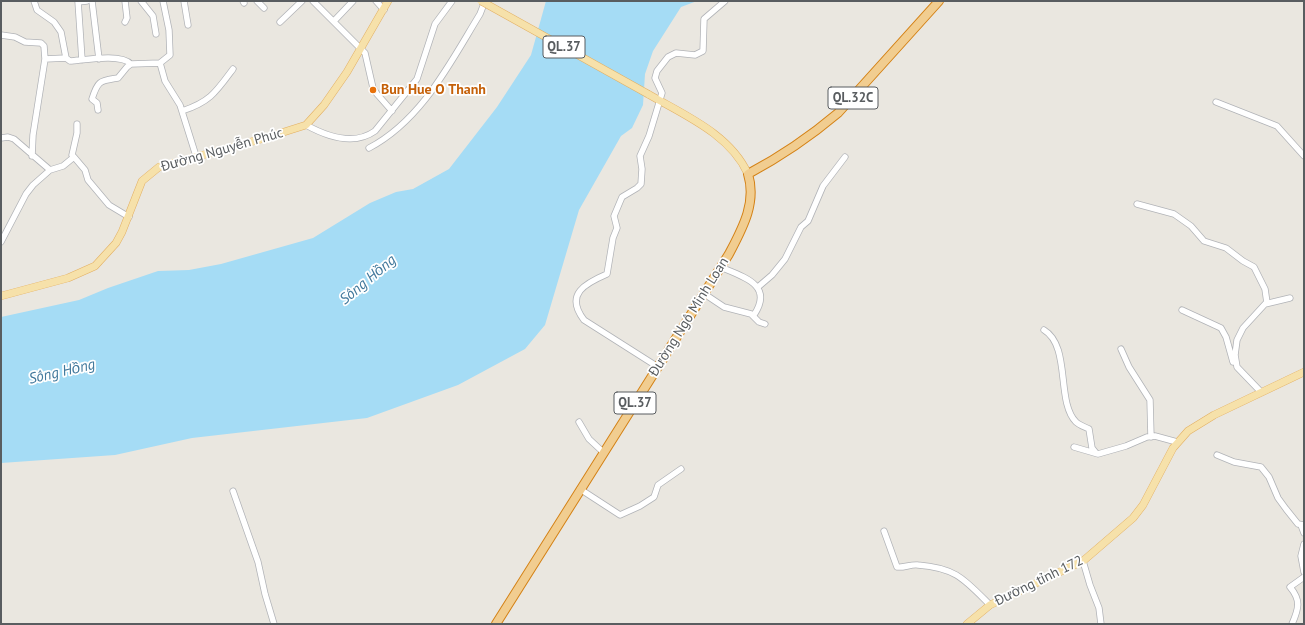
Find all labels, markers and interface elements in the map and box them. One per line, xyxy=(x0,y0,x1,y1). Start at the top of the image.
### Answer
road number: QL.37 xyxy=(543,36,585,58)
place label: Bun Hue O Thanh xyxy=(381,82,486,98)
marker: Bun Hue O Thanh xyxy=(368,85,378,95)
road number: QL.32C xyxy=(828,87,878,109)
street label: Đường Nguyễn Phúc xyxy=(159,125,285,175)
water label: Sông Hồng xyxy=(336,251,400,309)
street label: Đường Ngô Minh Loan xyxy=(646,254,732,380)
water label: Sông Hồng xyxy=(27,356,97,388)
road number: QL.37 xyxy=(614,392,656,414)
street label: Đường tỉnh 172 xyxy=(992,552,1086,610)

